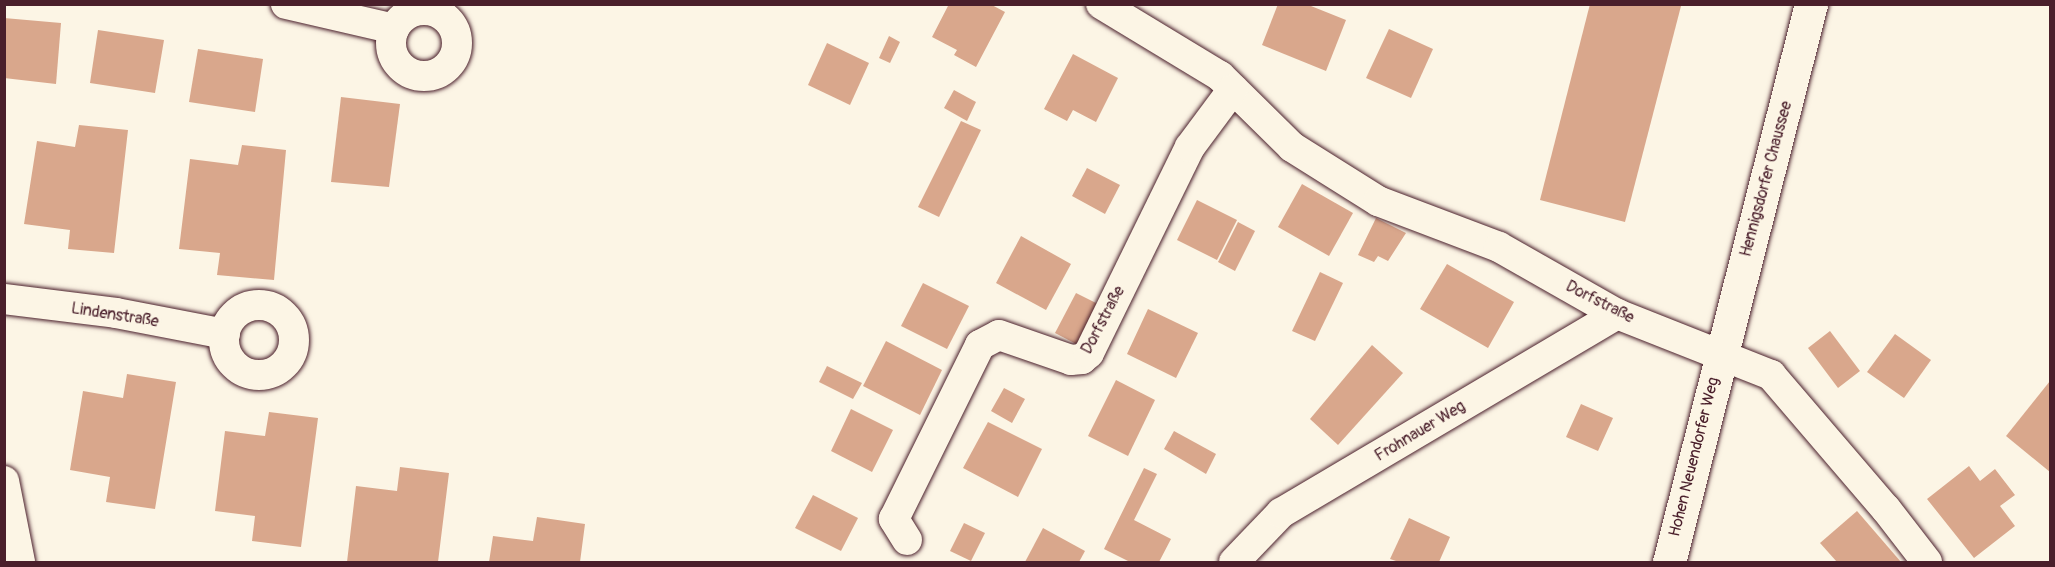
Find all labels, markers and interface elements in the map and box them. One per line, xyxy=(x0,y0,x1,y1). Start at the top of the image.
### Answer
street label: Hennigsdorfer Chaussee xyxy=(1736,99,1796,259)
street label: Dorfstraße xyxy=(1563,277,1637,327)
street label: Dorfstraße xyxy=(1077,283,1129,357)
street label: Lindenstraße xyxy=(70,299,160,331)
street label: Hohen Neuendorfer Weg xyxy=(1665,375,1723,539)
street label: Frohnauer Weg xyxy=(1371,397,1469,465)

